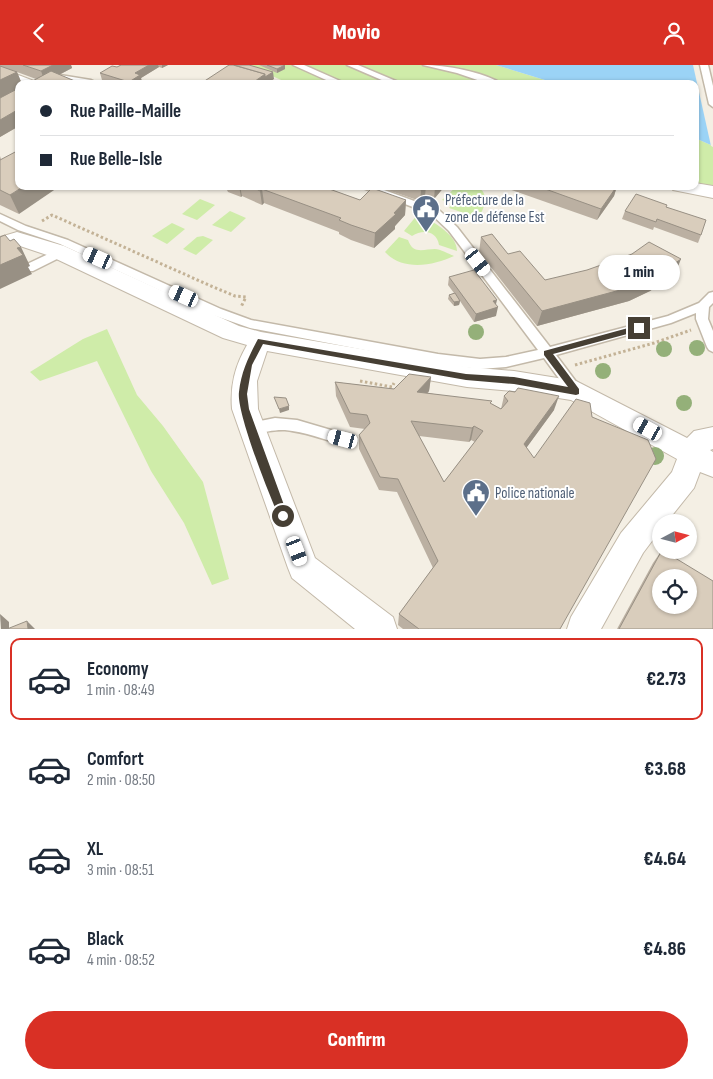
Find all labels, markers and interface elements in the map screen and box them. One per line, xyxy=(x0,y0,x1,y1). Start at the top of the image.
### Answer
icon: back xyxy=(25,19,53,47)
text: Movio xyxy=(333,19,380,46)
icon: person xyxy=(660,19,688,47)
text: Rue Paille-Maille xyxy=(70,100,181,123)
text: Rue Belle-Isle xyxy=(70,148,162,171)
place label: Préfecture de la zone de défense Est xyxy=(445,191,545,227)
public building icon: Préfecture de la zone de défense Est xyxy=(411,194,441,233)
car xyxy=(81,245,114,271)
car xyxy=(462,246,493,278)
callout: 1 min xyxy=(598,255,680,291)
text: 1 min xyxy=(624,263,654,282)
car xyxy=(167,283,200,309)
route end xyxy=(628,317,650,339)
car xyxy=(631,415,664,443)
car xyxy=(326,428,359,450)
public building icon: Police nationale xyxy=(461,478,491,517)
place label: Police nationale xyxy=(495,484,575,503)
route start xyxy=(272,505,294,527)
north arrow xyxy=(652,514,698,559)
map controls xyxy=(652,514,697,614)
car xyxy=(284,534,309,568)
button: locate xyxy=(652,569,697,614)
icon: car xyxy=(27,657,72,702)
text: Economy xyxy=(87,658,149,681)
text: €2.73 xyxy=(646,668,686,691)
text: 1 min · 08:49 xyxy=(87,681,155,700)
icon: car xyxy=(27,747,72,792)
text: Comfort xyxy=(87,748,144,771)
text: €3.68 xyxy=(644,758,686,781)
text: 2 min · 08:50 xyxy=(87,771,155,790)
icon: car xyxy=(27,837,72,882)
text: XL xyxy=(87,838,103,861)
text: €4.64 xyxy=(644,848,686,871)
text: 3 min · 08:51 xyxy=(87,861,154,880)
icon: car xyxy=(27,927,72,972)
text: Black xyxy=(87,928,124,951)
text: €4.86 xyxy=(643,938,686,961)
text: 4 min · 08:52 xyxy=(87,951,155,970)
button: Confirm xyxy=(25,1011,688,1069)

